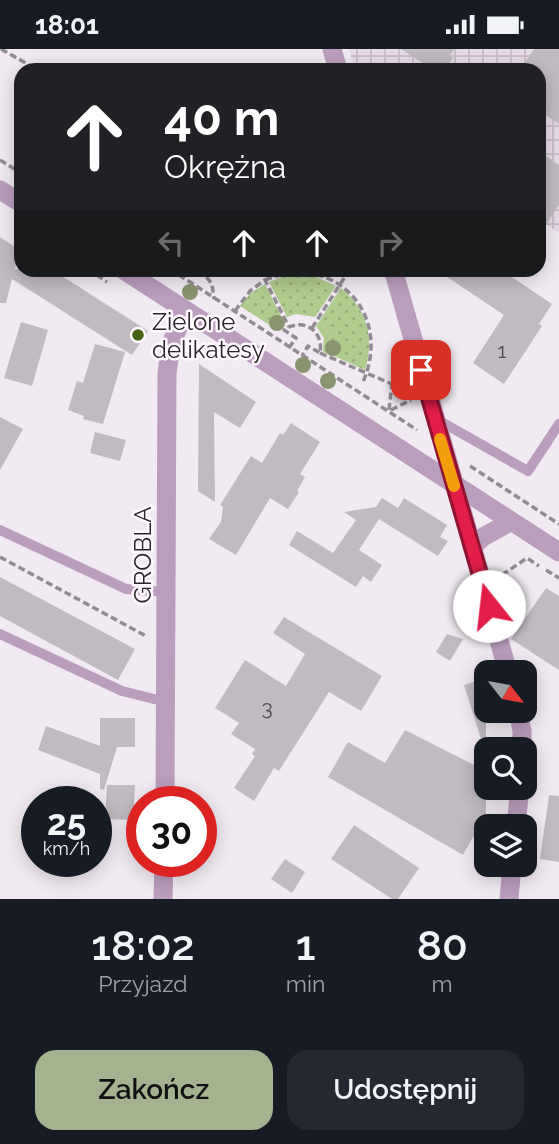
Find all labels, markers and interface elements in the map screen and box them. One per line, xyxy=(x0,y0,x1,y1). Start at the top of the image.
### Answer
text: 18:01 xyxy=(35,10,99,40)
text: 40 m xyxy=(164,89,279,146)
icon: ahead xyxy=(49,91,140,182)
text: Okrężna xyxy=(164,148,286,185)
icon: left xyxy=(152,224,190,262)
icon: ahead xyxy=(225,224,263,262)
icon: ahead xyxy=(298,224,336,262)
icon: right xyxy=(371,224,409,262)
place label: Zielone delikatesy xyxy=(152,307,265,364)
marker: Zielone delikatesy xyxy=(130,327,146,343)
house number: 1 xyxy=(498,338,507,363)
pin xyxy=(391,340,451,400)
icon: arrive xyxy=(402,351,440,389)
street label: GROBLA xyxy=(128,506,157,604)
position arrow xyxy=(452,569,526,643)
north arrow xyxy=(474,660,537,723)
map controls xyxy=(474,660,537,877)
house number: 3 xyxy=(261,695,273,720)
button: search xyxy=(474,737,537,800)
speed limit sign: 30 xyxy=(126,786,217,877)
text: 25 xyxy=(47,802,86,843)
button: layers xyxy=(474,814,537,877)
text: km/h xyxy=(43,838,90,859)
text: 18:02 xyxy=(91,921,195,970)
text: 1 xyxy=(296,921,315,970)
text: 80 xyxy=(417,921,468,970)
text: Przyjazd xyxy=(98,970,188,997)
text: min xyxy=(286,970,325,997)
text: m xyxy=(432,970,453,997)
button: Zakończ xyxy=(35,1050,273,1130)
button: Udostępnij xyxy=(287,1050,524,1130)

